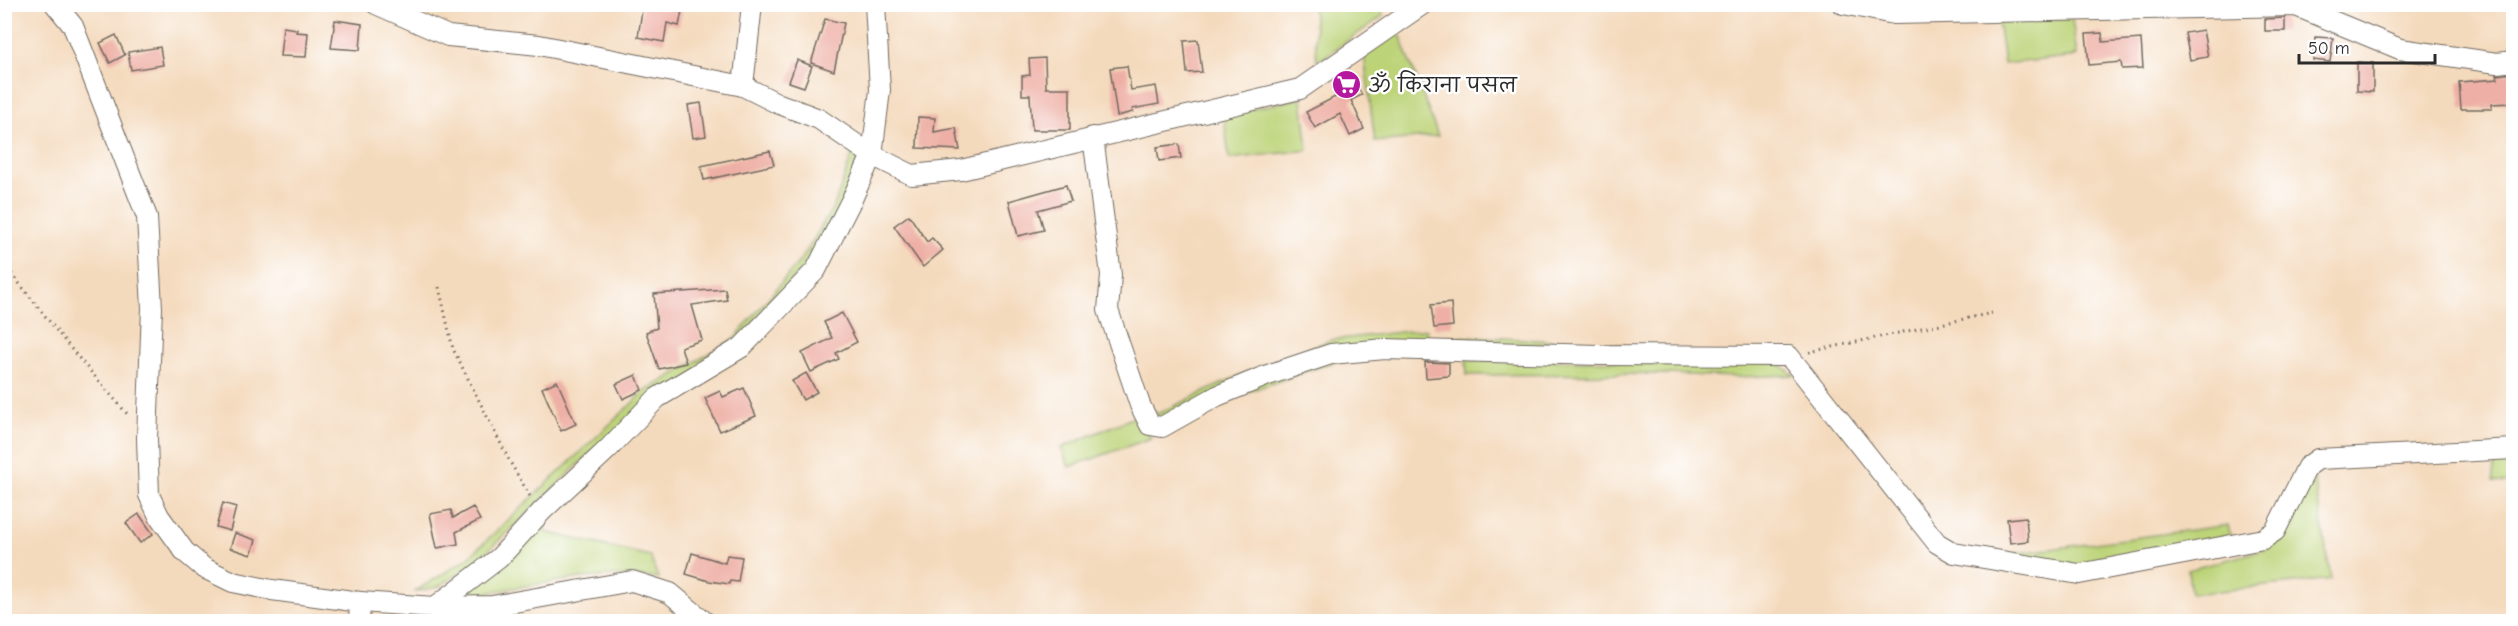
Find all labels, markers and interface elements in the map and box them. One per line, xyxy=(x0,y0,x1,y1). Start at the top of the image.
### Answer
scale bar xyxy=(2299,27,2436,65)
text: 50 m xyxy=(2308,38,2350,59)
supermarket icon: ॐ किराना पसल xyxy=(1330,69,1362,101)
place label: ॐ किराना पसल xyxy=(1367,70,1519,97)

